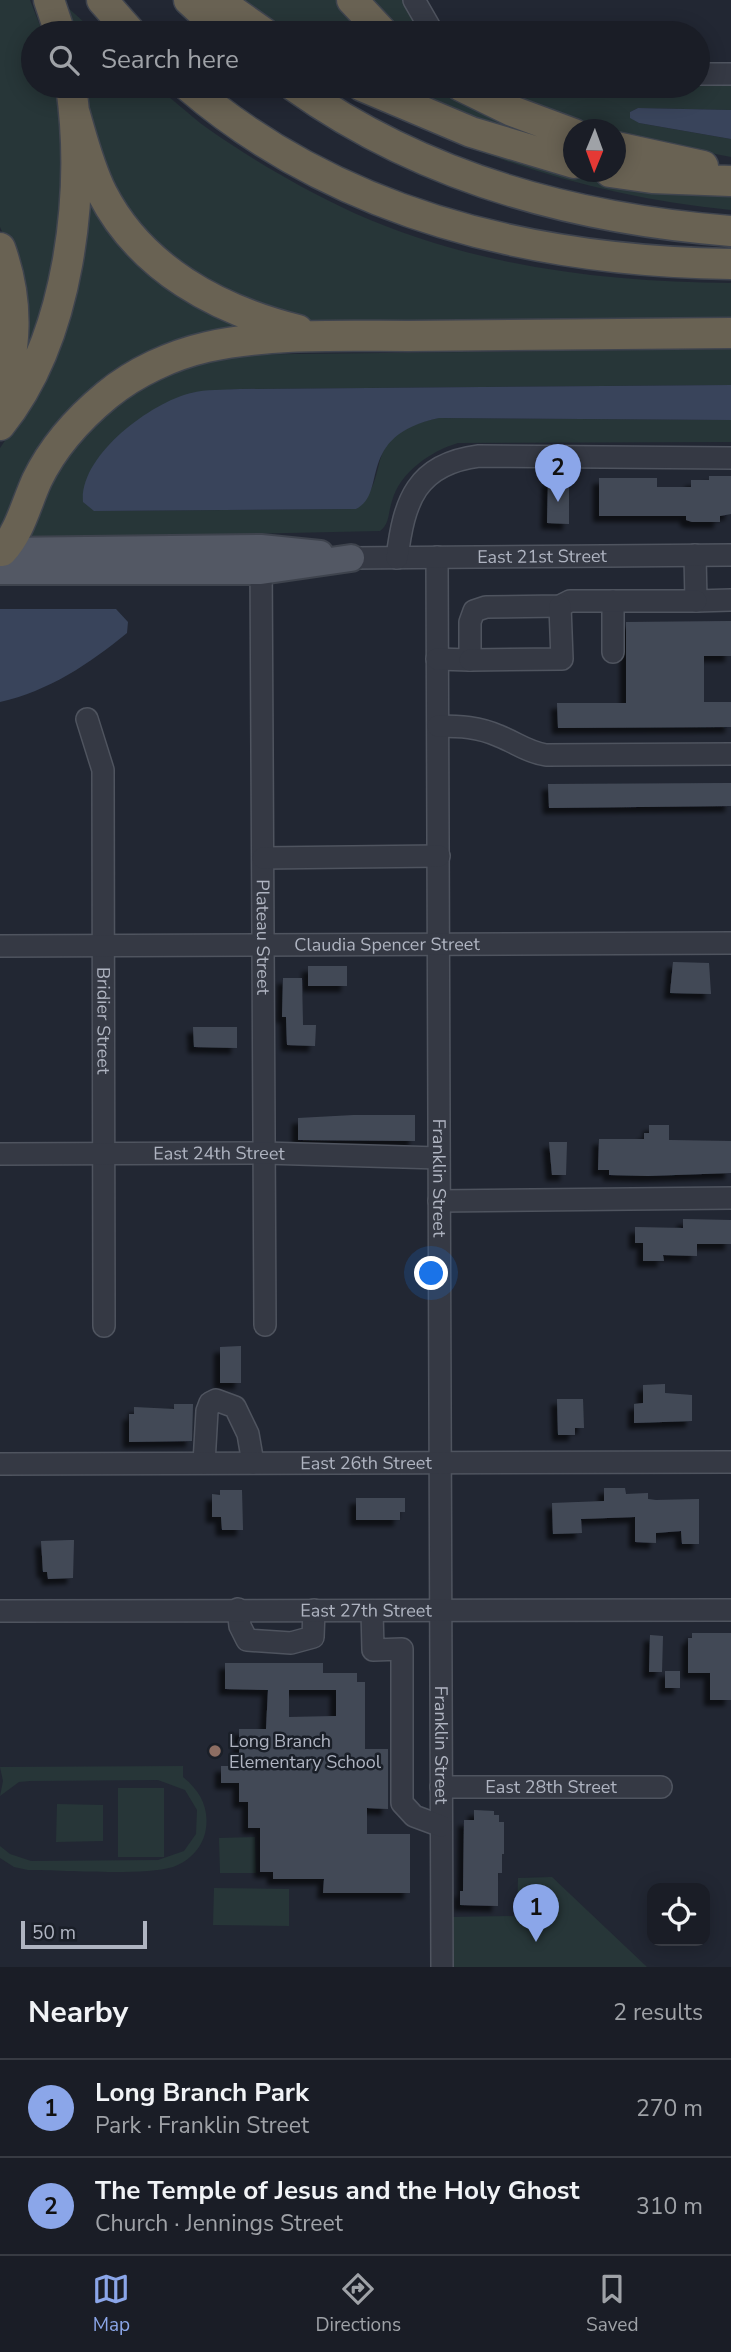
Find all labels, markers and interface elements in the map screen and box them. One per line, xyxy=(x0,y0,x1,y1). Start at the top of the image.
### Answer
search box xyxy=(21,21,710,98)
icon: search xyxy=(45,41,83,79)
text: Search here xyxy=(101,42,239,77)
north arrow xyxy=(563,119,626,182)
pin: 2 xyxy=(535,444,581,502)
street label: East 21st Street xyxy=(477,544,608,569)
street label: Plateau Street xyxy=(251,879,275,996)
street label: Claudia Spencer Street xyxy=(294,932,480,957)
street label: Bridier Street xyxy=(91,967,116,1075)
street label: Franklin Street xyxy=(427,1119,451,1238)
street label: East 24th Street xyxy=(153,1141,286,1166)
your location xyxy=(414,1256,448,1290)
street label: East 26th Street xyxy=(300,1451,432,1475)
street label: East 27th Street xyxy=(300,1598,432,1623)
street label: Franklin Street xyxy=(429,1686,453,1805)
place label: Long Branch Elementary School xyxy=(229,1729,382,1774)
marker: Long Branch Elementary School xyxy=(207,1743,223,1759)
street label: East 28th Street xyxy=(485,1775,617,1799)
map controls xyxy=(647,1883,710,1946)
button: locate xyxy=(647,1883,710,1946)
pin: 1 xyxy=(513,1884,559,1942)
scale bar xyxy=(21,1918,147,1950)
text: 50 m xyxy=(32,1920,76,1946)
text: Nearby xyxy=(28,1992,128,2033)
text: 2 results xyxy=(613,1997,703,2028)
text: Long Branch Park xyxy=(95,2075,309,2110)
text: 1 xyxy=(44,2093,58,2124)
text: 270 m xyxy=(636,2093,703,2124)
text: Park · Franklin Street xyxy=(95,2110,309,2141)
text: The Temple of Jesus and the Holy Ghost xyxy=(95,2173,579,2208)
text: 2 xyxy=(44,2191,58,2222)
text: 310 m xyxy=(636,2191,703,2222)
text: Church · Jennings Street xyxy=(95,2208,343,2239)
tab: Map xyxy=(92,2270,130,2338)
tab: Directions xyxy=(315,2270,401,2338)
tab: Saved xyxy=(586,2270,639,2338)

